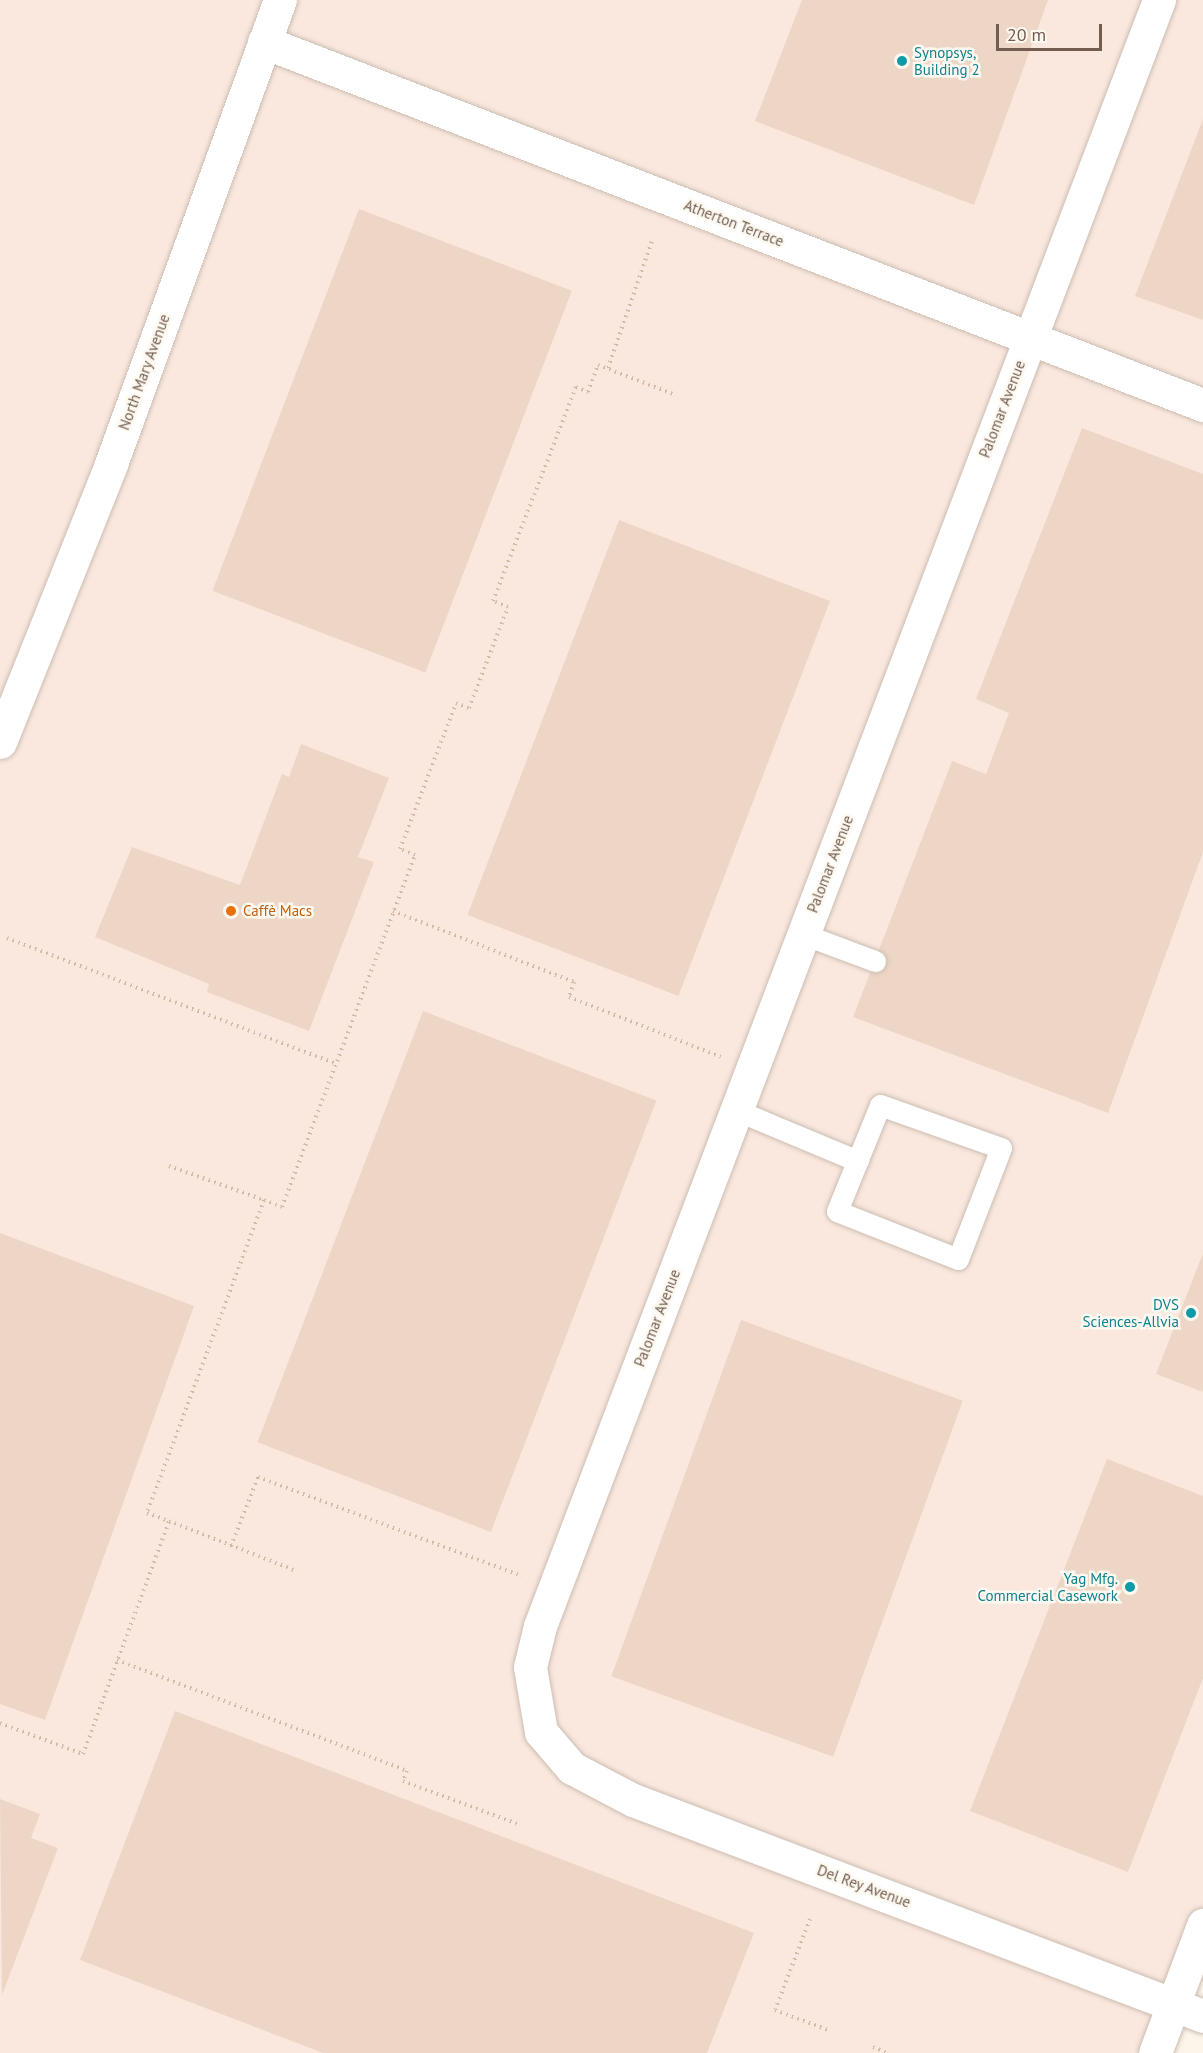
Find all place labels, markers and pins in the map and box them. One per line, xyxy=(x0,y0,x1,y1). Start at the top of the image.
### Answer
place label: Synopsys, Building 2 xyxy=(914,43,980,78)
marker: Synopsys, Building 2 xyxy=(895,54,909,68)
place label: Caffè Macs xyxy=(243,902,312,920)
marker: Caffè Macs xyxy=(224,904,238,918)
place label: DVS Sciences-Allvia xyxy=(1082,1295,1179,1330)
marker: DVS Sciences-Allvia xyxy=(1184,1306,1198,1320)
place label: Yag Mfg. Commercial Casework xyxy=(978,1569,1118,1604)
marker: Yag Mfg. Commercial Casework xyxy=(1123,1580,1137,1594)

